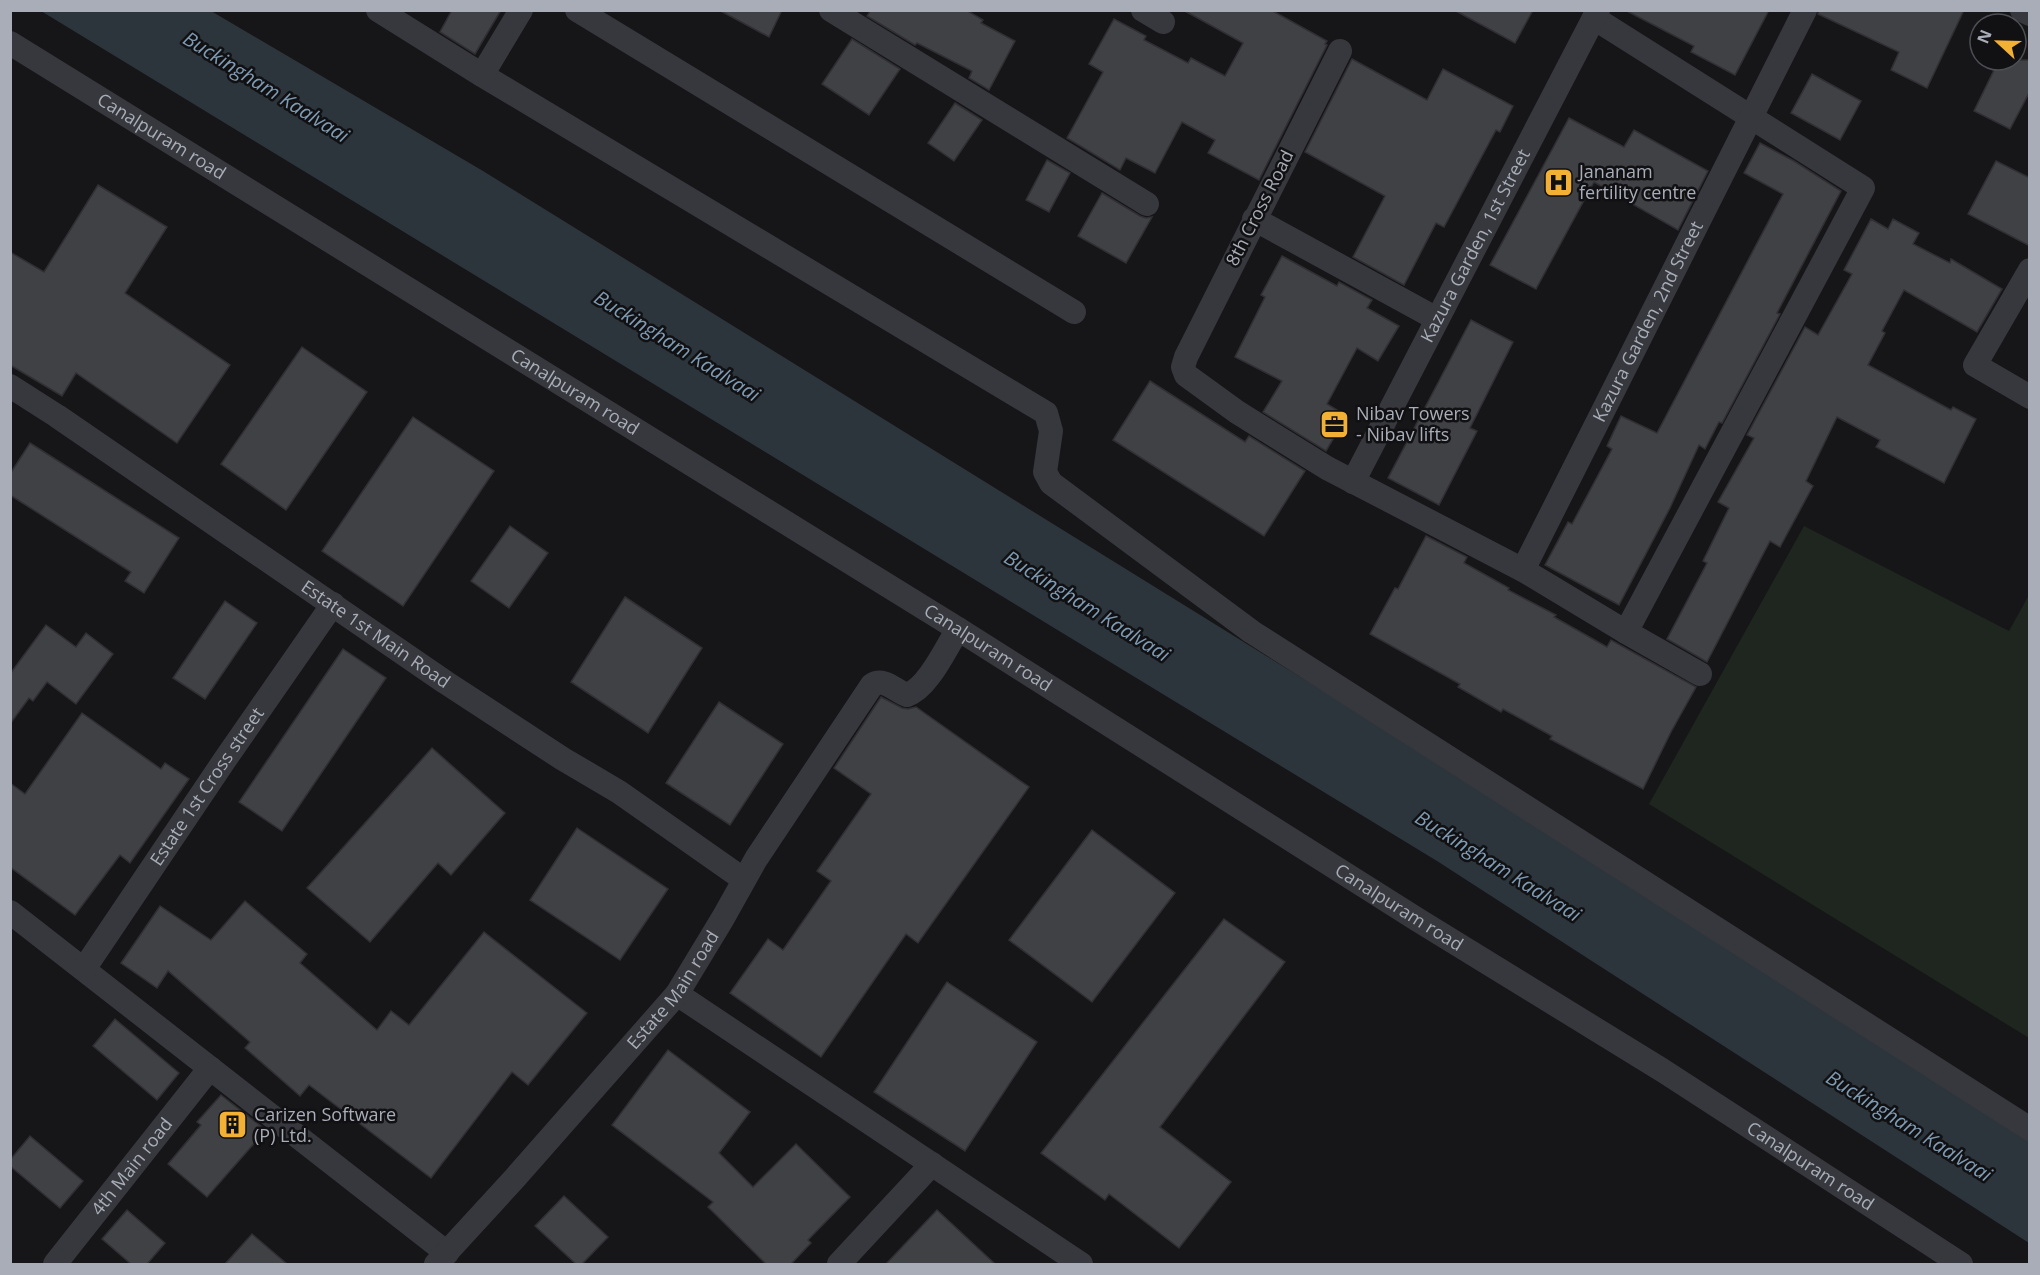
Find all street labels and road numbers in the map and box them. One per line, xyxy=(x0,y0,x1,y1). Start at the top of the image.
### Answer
street label: Canalpuram road xyxy=(93,87,231,185)
street label: Kazura Garden, 1st Street xyxy=(1415,145,1535,346)
street label: 8th Cross Road xyxy=(1220,146,1299,269)
street label: Kazura Garden, 2nd Street xyxy=(1587,217,1708,426)
street label: Canalpuram road xyxy=(507,342,644,440)
street label: Estate 1st Main Road xyxy=(297,574,455,693)
street label: Canalpuram road xyxy=(920,598,1057,697)
street label: Estate 1st Cross street xyxy=(144,702,269,870)
street label: Canalpuram road xyxy=(1331,858,1468,956)
street label: Estate Main road xyxy=(621,926,724,1054)
street label: 4th Main road xyxy=(85,1112,177,1220)
street label: Canalpuram road xyxy=(1743,1115,1879,1215)

